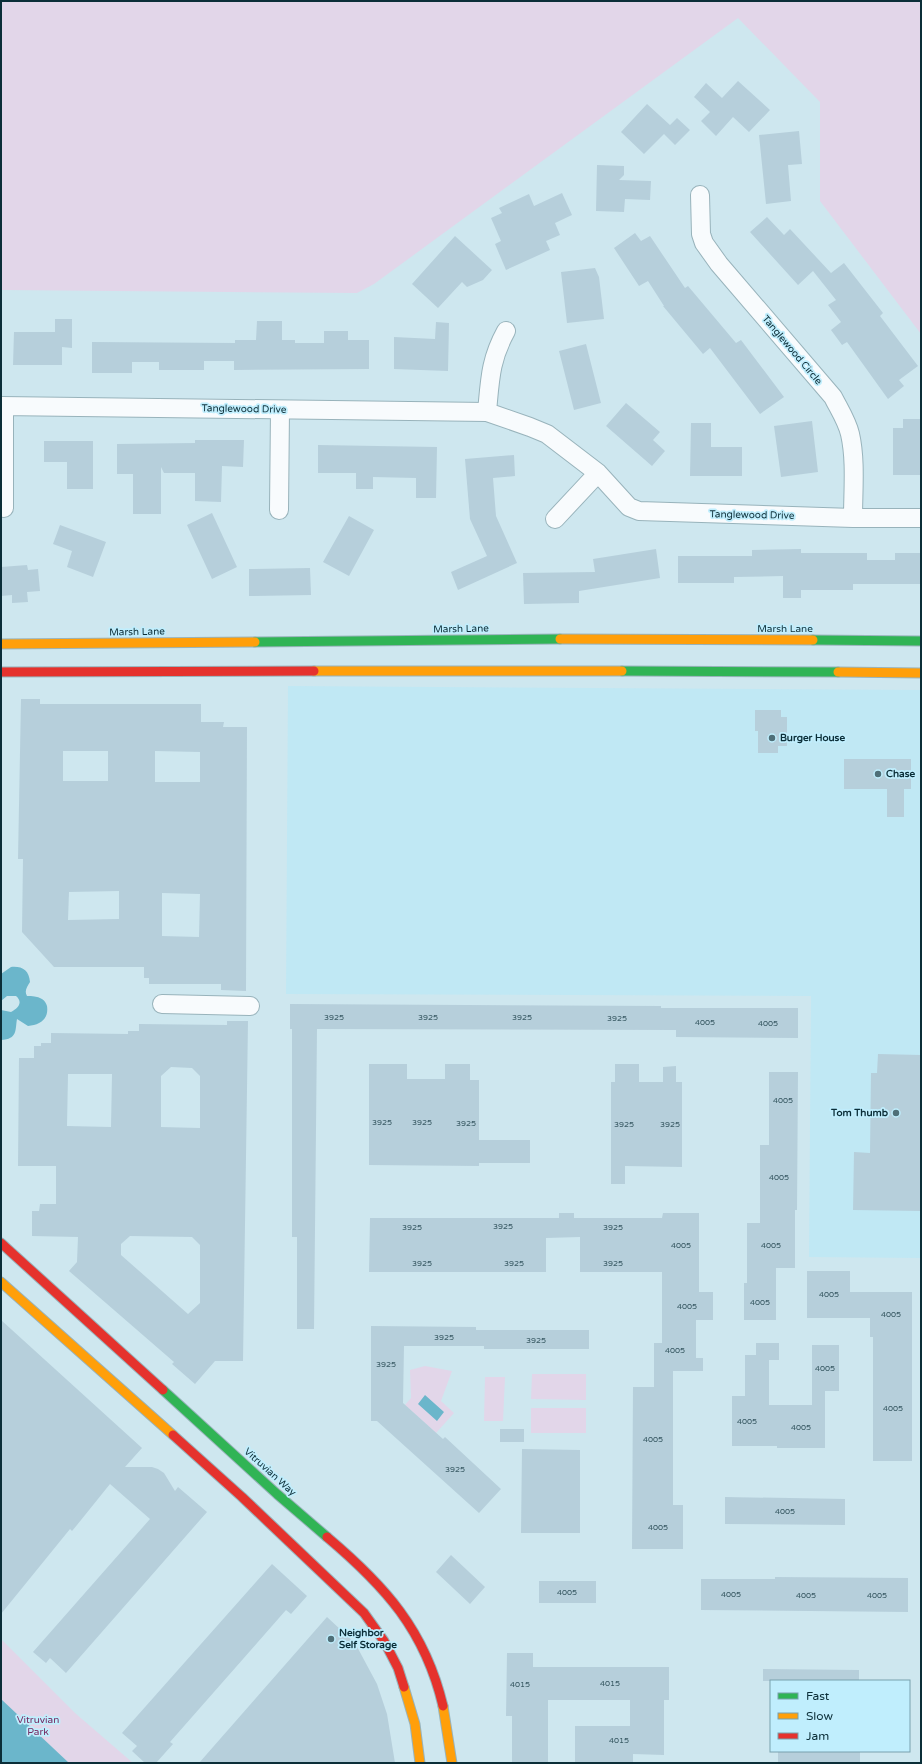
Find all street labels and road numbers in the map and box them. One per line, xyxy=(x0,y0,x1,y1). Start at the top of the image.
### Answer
street label: Tanglewood Circle xyxy=(759,313,825,387)
street label: Tanglewood Drive xyxy=(201,402,287,416)
street label: Tanglewood Drive xyxy=(709,508,795,522)
street label: Marsh Lane xyxy=(433,623,489,635)
street label: Marsh Lane xyxy=(757,623,813,635)
street label: Marsh Lane xyxy=(109,626,165,638)
street label: Vitruvian Way xyxy=(242,1446,299,1499)

